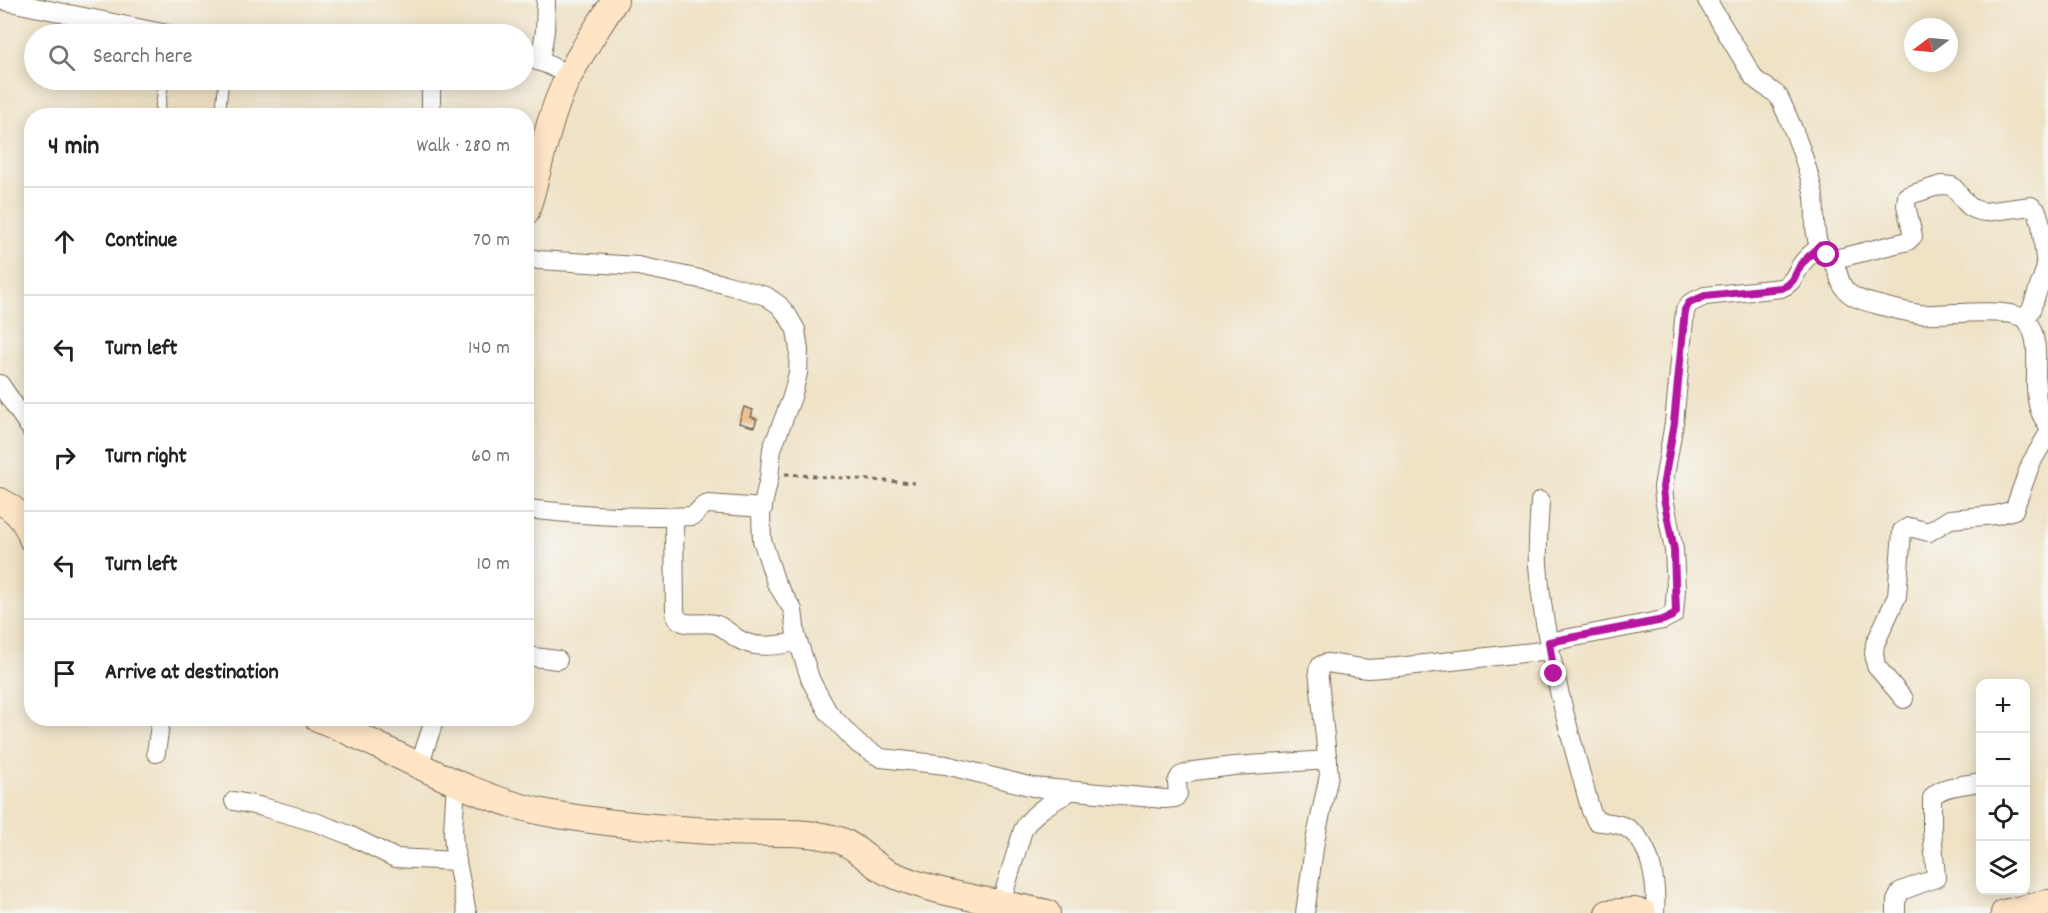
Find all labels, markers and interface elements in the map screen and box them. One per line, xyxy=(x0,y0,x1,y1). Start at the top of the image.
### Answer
north arrow xyxy=(1904,18,1958,72)
search box xyxy=(24,24,534,90)
icon: search xyxy=(45,41,78,74)
text: Search here xyxy=(93,42,192,73)
text: 4 min xyxy=(48,129,99,166)
text: Walk · 280 m xyxy=(416,133,510,161)
icon: ahead xyxy=(48,225,81,258)
text: Continue xyxy=(105,226,177,257)
text: 70 m xyxy=(473,227,510,255)
route start xyxy=(1813,241,1839,267)
icon: left xyxy=(48,333,81,366)
text: Turn left xyxy=(105,334,177,365)
text: 140 m xyxy=(468,335,510,363)
icon: right xyxy=(48,441,81,474)
text: Turn right xyxy=(105,442,187,473)
text: 60 m xyxy=(471,443,510,471)
icon: left xyxy=(48,549,81,582)
text: Turn left xyxy=(105,550,177,581)
text: 10 m xyxy=(476,551,510,579)
icon: arrive xyxy=(48,657,81,690)
text: Arrive at destination xyxy=(105,658,279,689)
route end xyxy=(1540,660,1566,686)
map controls xyxy=(1976,679,2030,895)
button: + xyxy=(1976,679,2030,733)
button: − xyxy=(1976,733,2030,787)
button: locate xyxy=(1976,787,2030,841)
button: layers xyxy=(1976,841,2030,895)

